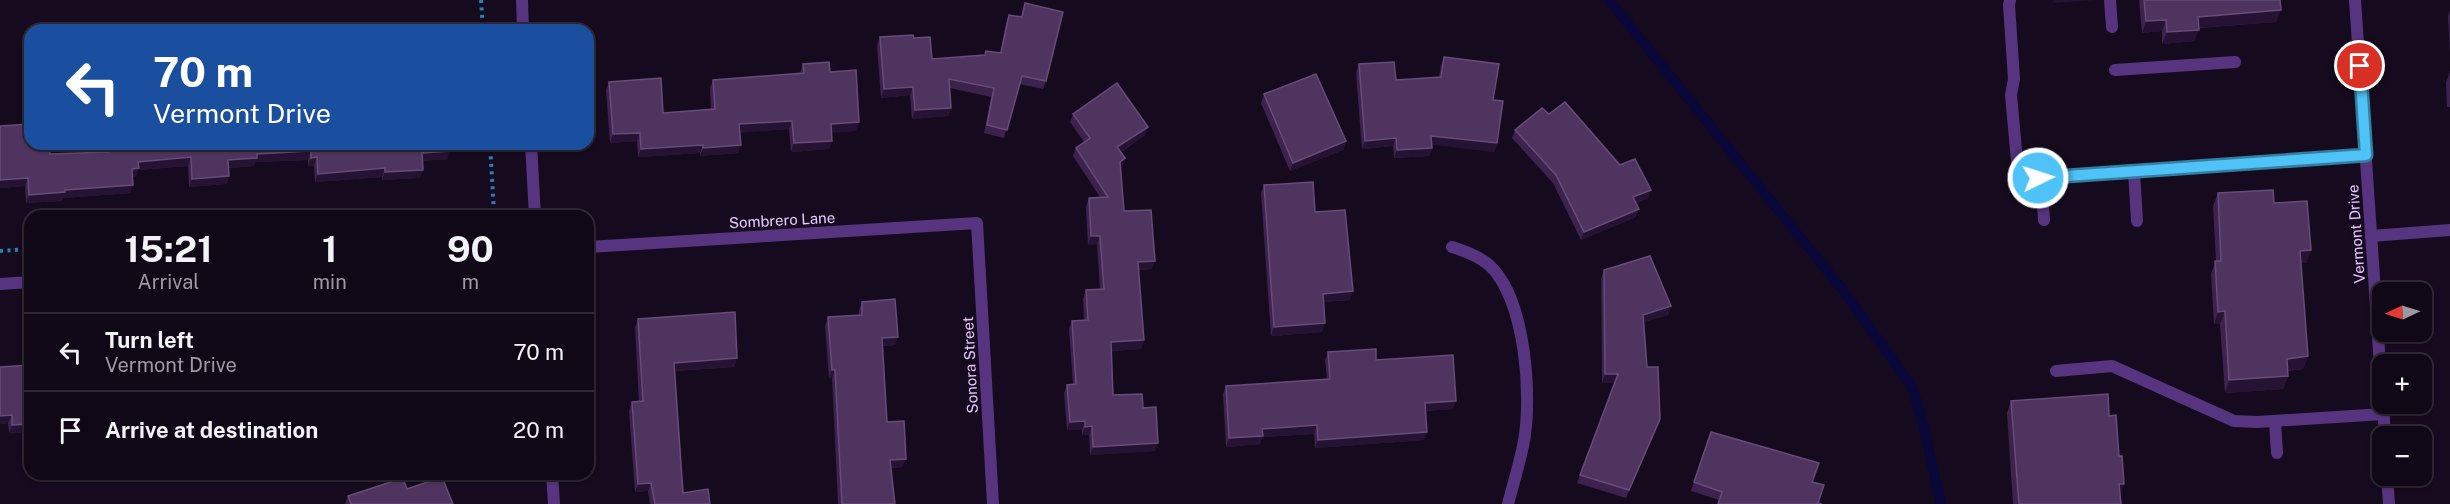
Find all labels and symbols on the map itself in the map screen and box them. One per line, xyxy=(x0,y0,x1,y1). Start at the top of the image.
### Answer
pin xyxy=(2334,40,2385,91)
position arrow xyxy=(2006,146,2070,210)
street label: Vermont Drive xyxy=(2344,184,2368,284)
street label: Sombrero Lane xyxy=(728,209,836,231)
north arrow xyxy=(2372,282,2432,342)
street label: Sonora Street xyxy=(959,316,981,414)

